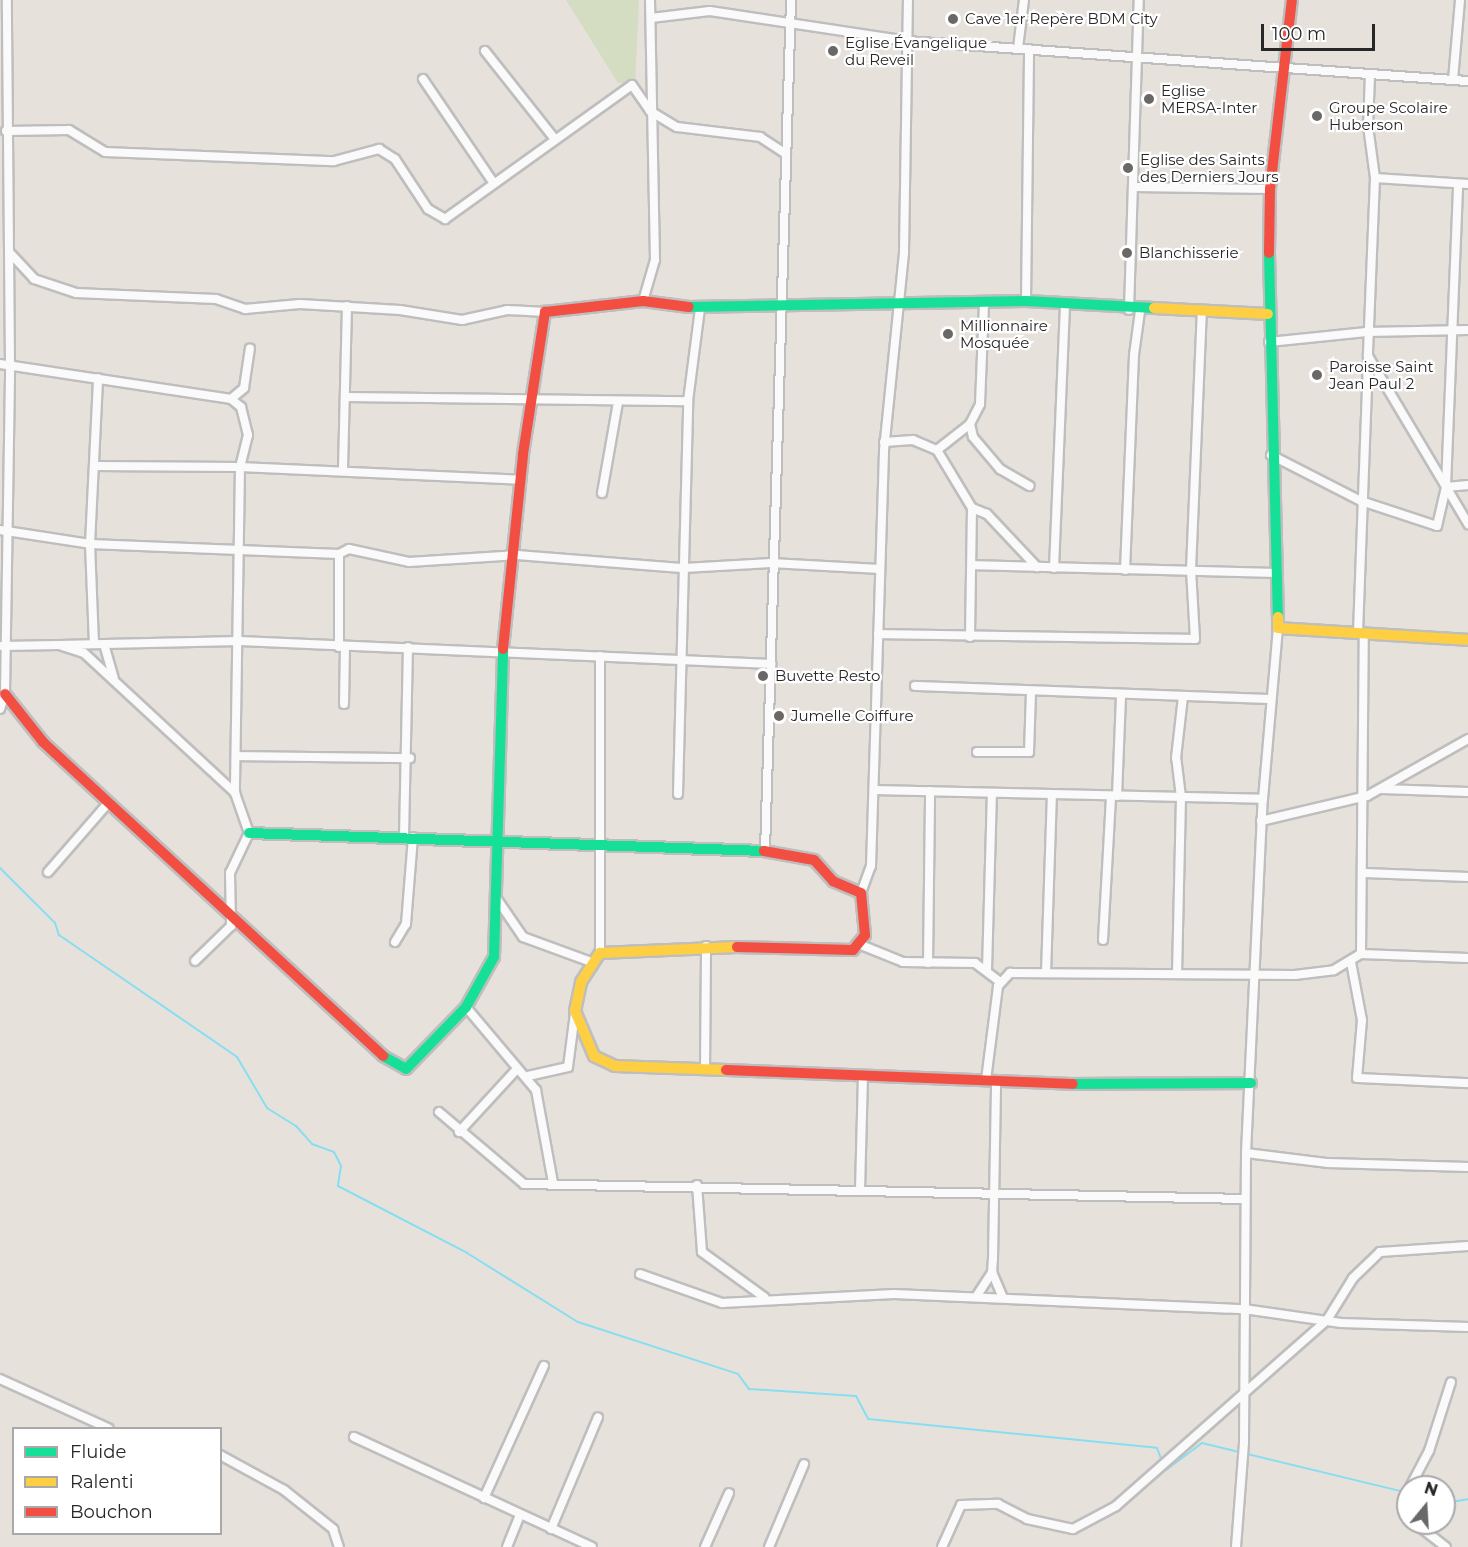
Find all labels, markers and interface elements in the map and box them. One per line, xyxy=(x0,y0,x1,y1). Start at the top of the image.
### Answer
place label: Cave 1er Repère BDM City xyxy=(965,10,1158,28)
marker: Cave 1er Repère BDM City xyxy=(946,12,960,26)
scale bar xyxy=(1264,12,1378,50)
text: 100 m xyxy=(1272,23,1326,45)
place label: Eglise Évangelique du Reveil xyxy=(845,33,987,68)
marker: Eglise Évangelique du Reveil xyxy=(826,44,840,58)
place label: Eglise MERSA-Inter xyxy=(1161,81,1257,116)
marker: Eglise MERSA-Inter xyxy=(1142,92,1156,106)
place label: Groupe Scolaire Huberson xyxy=(1329,98,1448,133)
marker: Groupe Scolaire Huberson xyxy=(1310,109,1324,123)
place label: Eglise des Saints des Derniers Jours xyxy=(1140,150,1279,185)
marker: Eglise des Saints des Derniers Jours xyxy=(1121,161,1135,175)
place label: Blanchisserie xyxy=(1139,244,1239,262)
marker: Blanchisserie xyxy=(1120,246,1134,260)
place label: Millionnaire Mosquée xyxy=(960,316,1048,351)
marker: Millionnaire Mosquée xyxy=(941,327,955,341)
place label: Paroisse Saint Jean Paul 2 xyxy=(1329,357,1434,392)
marker: Paroisse Saint Jean Paul 2 xyxy=(1310,368,1324,382)
place label: Buvette Resto xyxy=(775,667,880,685)
marker: Buvette Resto xyxy=(756,669,770,683)
place label: Jumelle Coiffure xyxy=(791,707,914,725)
marker: Jumelle Coiffure xyxy=(772,709,786,723)
legend xyxy=(12,1427,222,1535)
text: Fluide xyxy=(70,1441,126,1463)
text: Ralenti xyxy=(70,1471,134,1493)
north arrow xyxy=(1396,1475,1456,1535)
text: N xyxy=(1422,1478,1440,1500)
text: Bouchon xyxy=(70,1501,153,1523)

